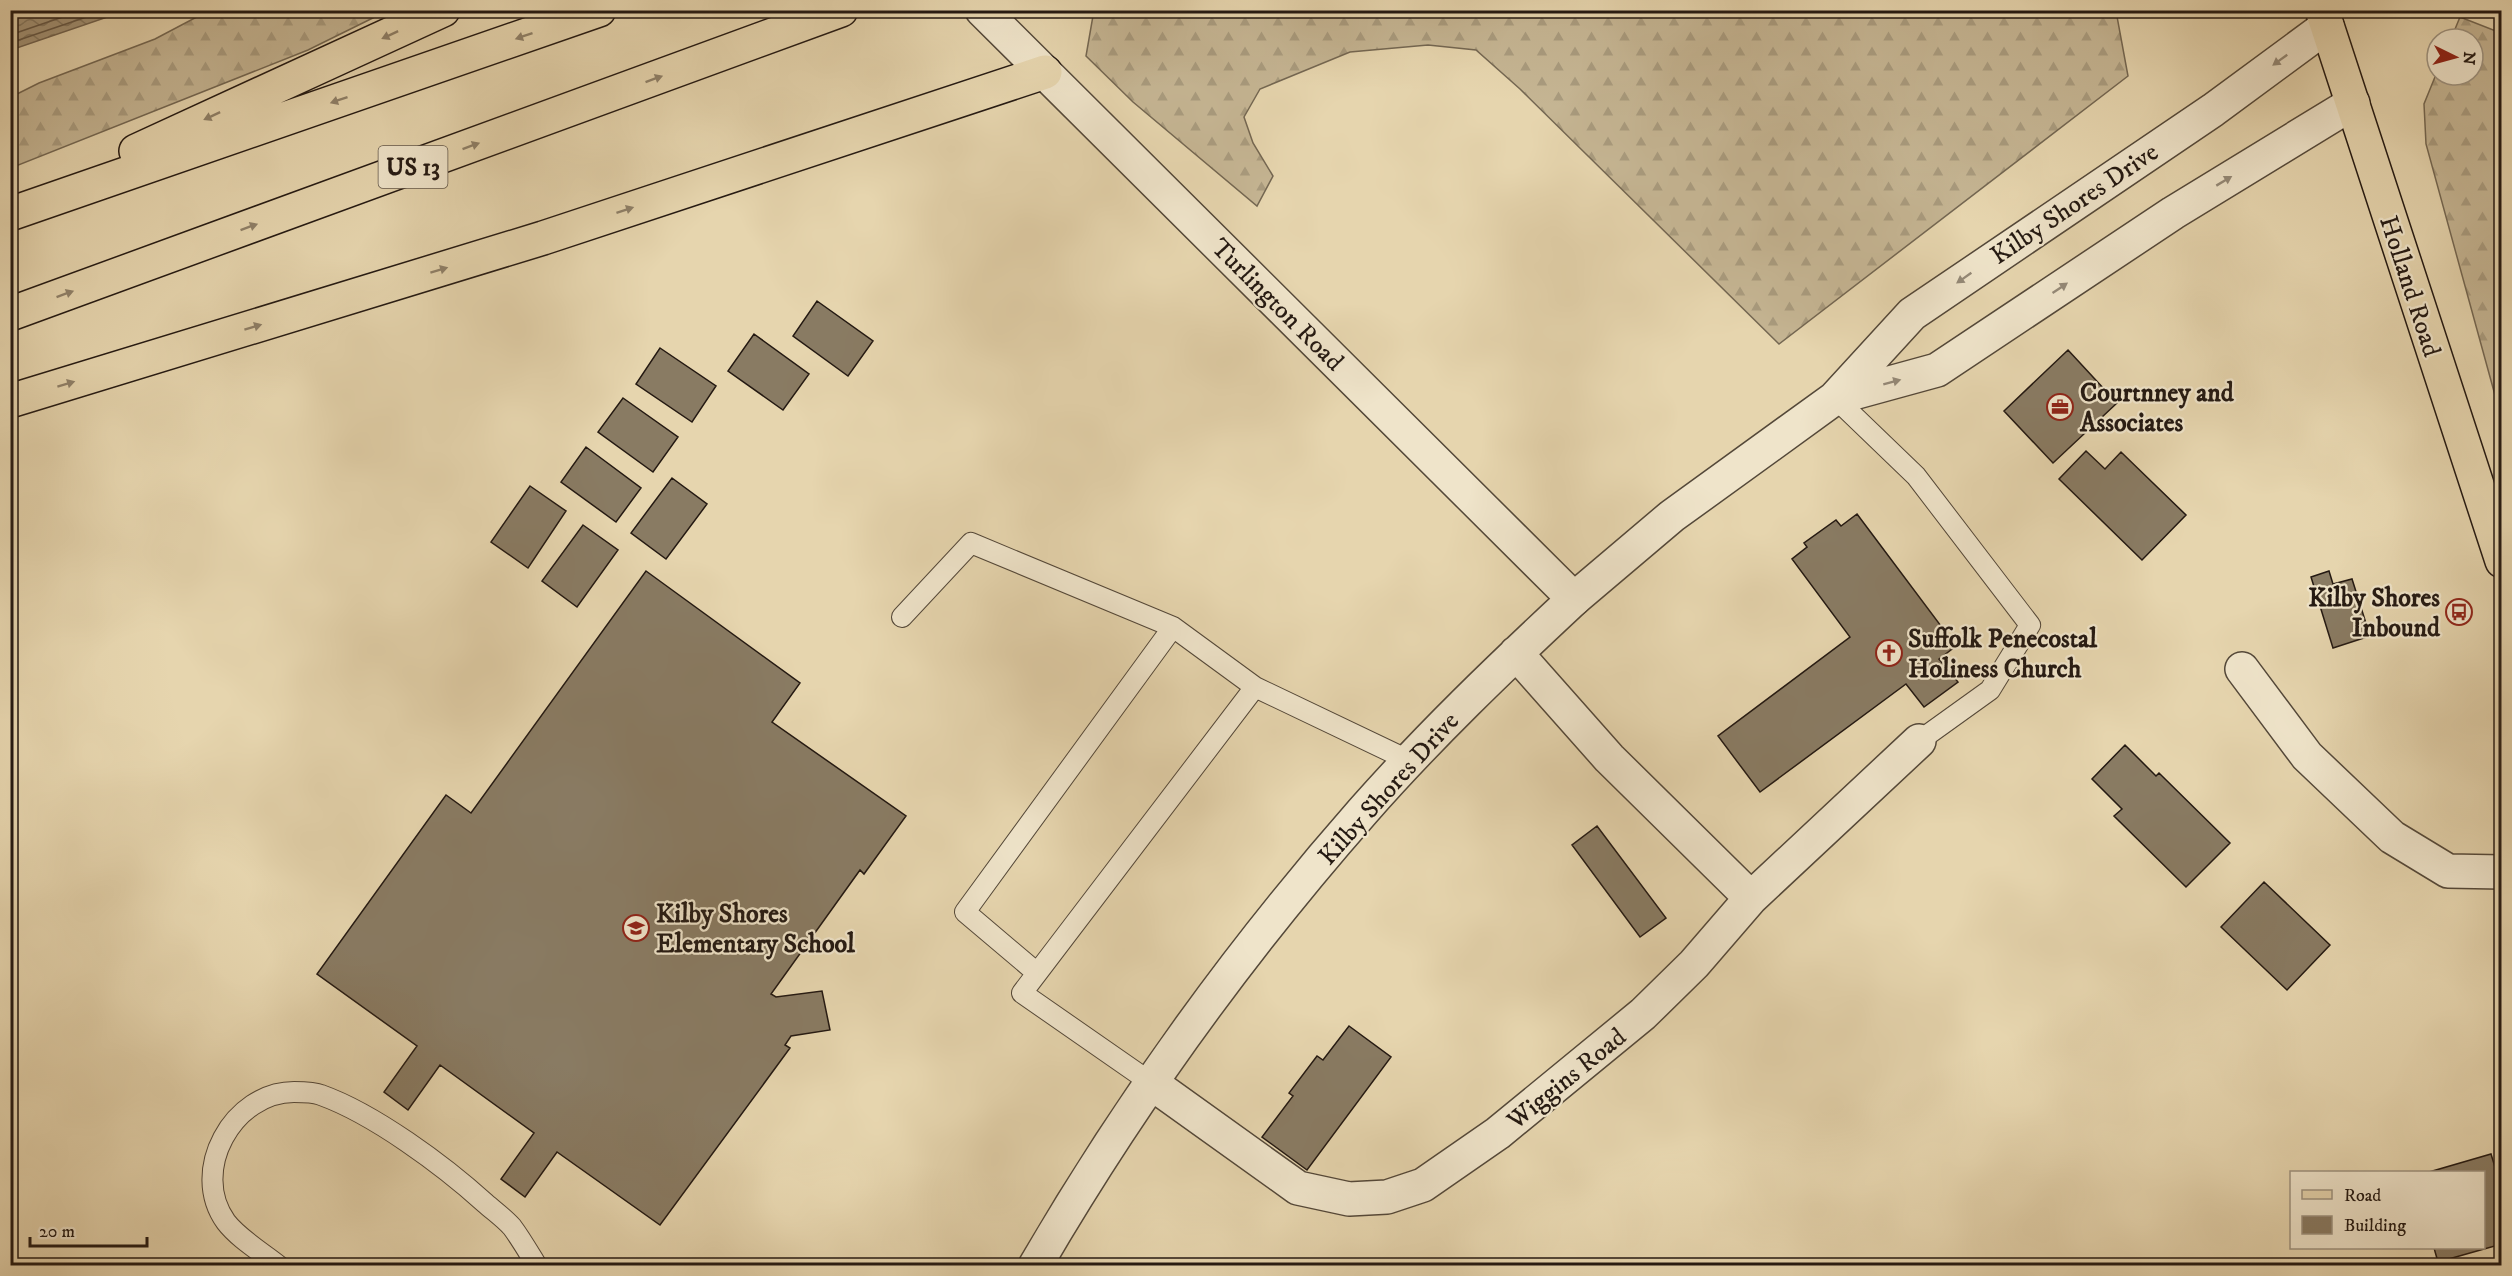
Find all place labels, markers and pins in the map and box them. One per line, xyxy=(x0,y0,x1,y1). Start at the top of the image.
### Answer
place label: Courtnney and Associates xyxy=(2079,377,2235,440)
office icon: Courtnney and Associates xyxy=(2045,392,2075,422)
place label: Kilby Shores Inbound xyxy=(2308,582,2441,645)
bus stop icon: Kilby Shores Inbound xyxy=(2444,597,2474,627)
place label: Suffolk Penecostal Holiness Church xyxy=(1908,623,2098,686)
church icon: Suffolk Penecostal Holiness Church xyxy=(1874,638,1904,668)
place label: Kilby Shores Elementary School xyxy=(656,898,856,961)
school or university icon: Kilby Shores Elementary School xyxy=(621,913,651,943)

